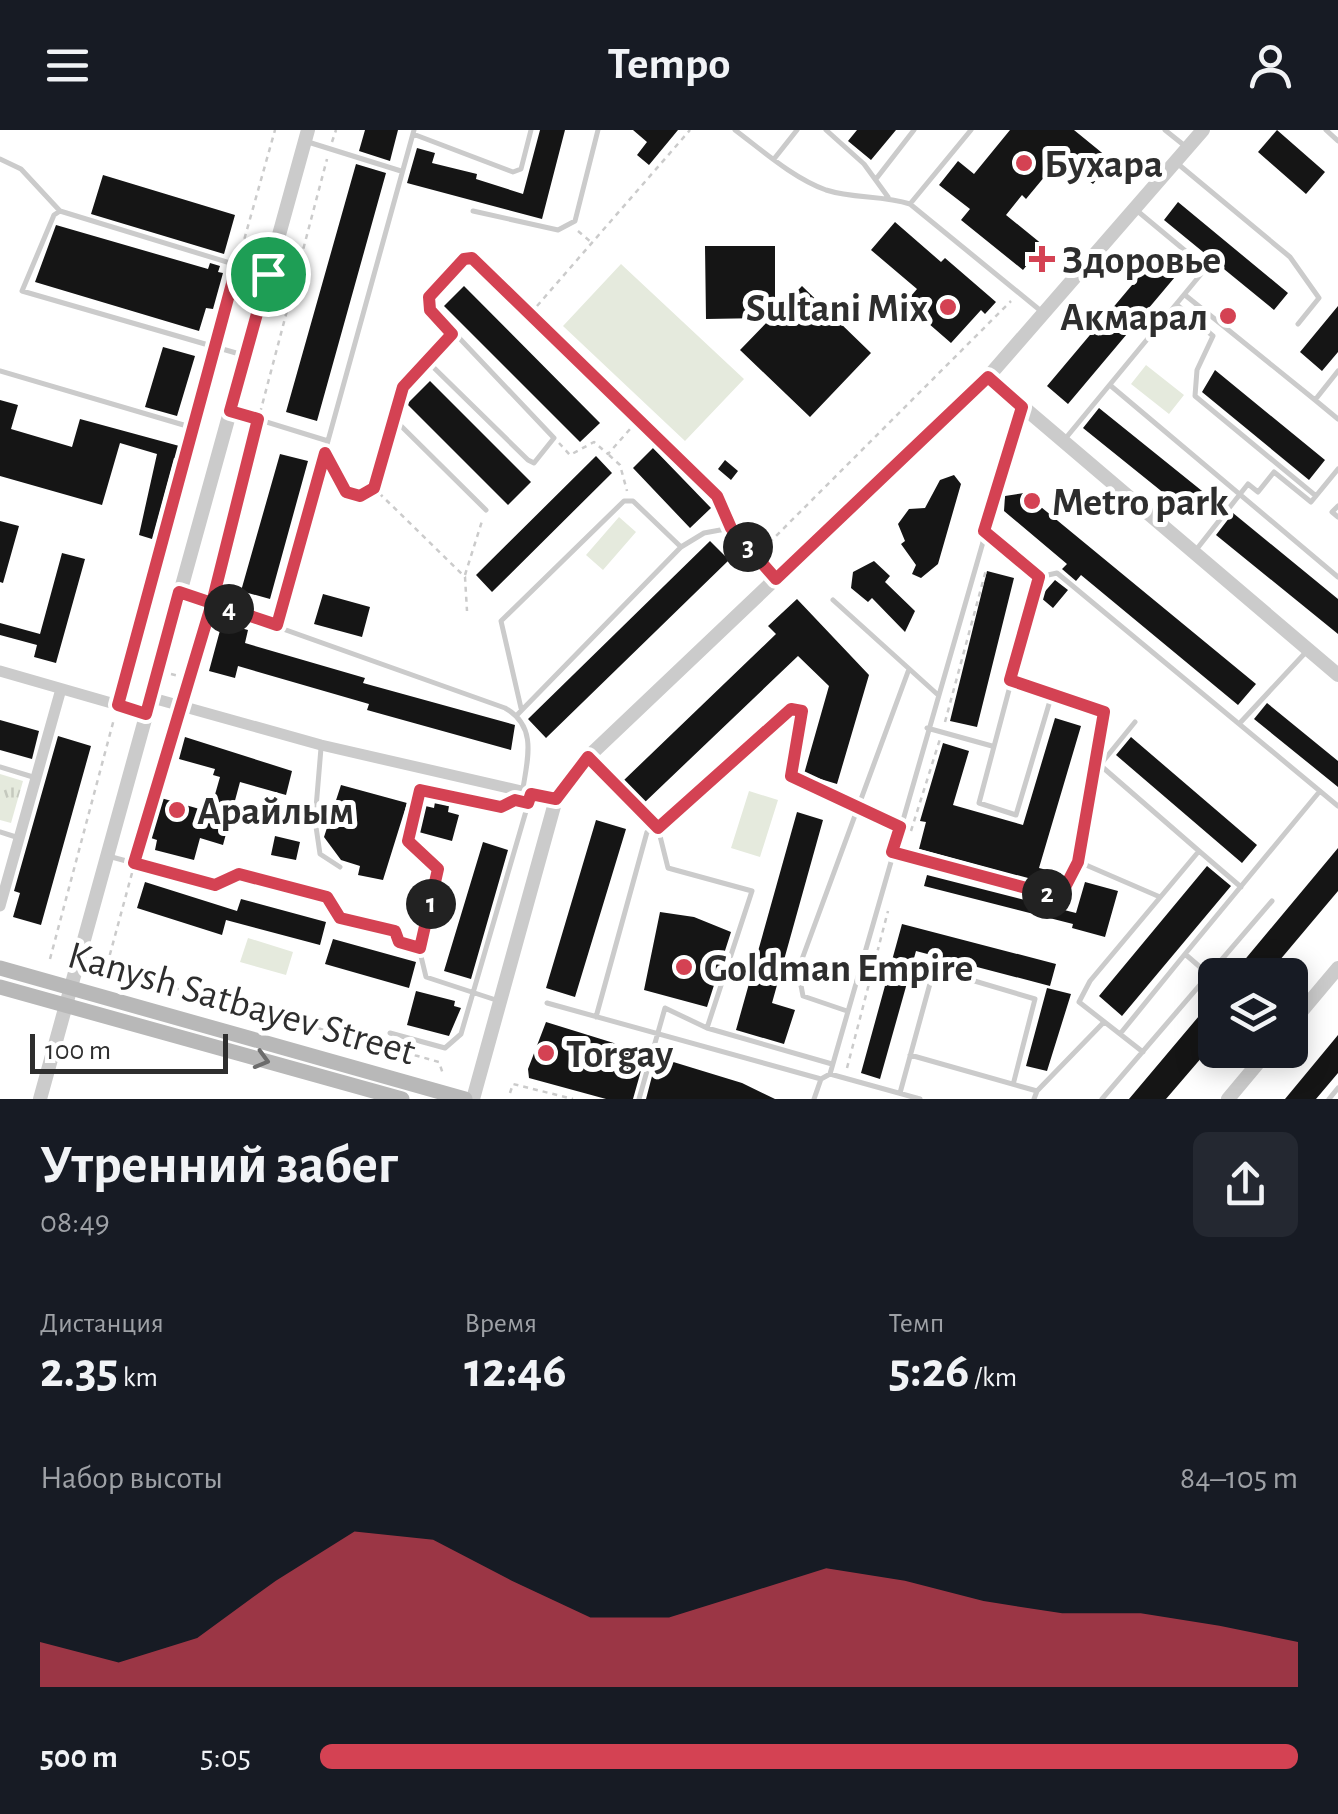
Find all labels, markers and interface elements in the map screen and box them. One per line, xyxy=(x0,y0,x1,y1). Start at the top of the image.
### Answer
icon: menu xyxy=(40,38,95,93)
icon: person xyxy=(1243,38,1298,93)
text: Tempo xyxy=(608,42,730,87)
place label: Бухара xyxy=(1044,145,1163,185)
marker: Бухара xyxy=(1013,152,1035,174)
pin xyxy=(226,232,311,317)
place label: Здоровье xyxy=(1062,241,1221,281)
icon: arrive xyxy=(241,247,296,302)
marker: Здоровье xyxy=(1031,248,1053,270)
place label: Sultani Mix xyxy=(746,289,929,329)
marker: Sultani Mix xyxy=(937,296,959,318)
place label: Акмарал xyxy=(1060,298,1208,338)
marker: Акмарал xyxy=(1217,305,1239,327)
place label: Metro park xyxy=(1052,483,1229,523)
marker: Metro park xyxy=(1021,490,1043,512)
pin: 3 xyxy=(723,522,773,572)
text: 3 xyxy=(742,533,754,561)
pin: 4 xyxy=(204,584,254,634)
text: 4 xyxy=(222,595,236,623)
place label: Арайлым xyxy=(197,792,354,832)
marker: Арайлым xyxy=(166,799,188,821)
pin: 2 xyxy=(1022,869,1072,919)
pin: 1 xyxy=(406,879,456,929)
text: 2 xyxy=(1040,880,1054,908)
text: 1 xyxy=(426,890,436,918)
street label: Kanysh Satbayev Street xyxy=(63,935,420,1073)
place label: Goldman Empire xyxy=(704,949,973,989)
marker: Goldman Empire xyxy=(673,956,695,978)
map controls xyxy=(1198,958,1308,1068)
button: layers xyxy=(1198,958,1308,1068)
scale bar xyxy=(30,1029,228,1074)
place label: Torgay xyxy=(566,1035,673,1075)
text: 100 m xyxy=(45,1037,111,1065)
marker: Torgay xyxy=(535,1042,557,1064)
one-way arrow xyxy=(253,1048,270,1069)
button: share xyxy=(1193,1132,1298,1237)
text: Утренний забег xyxy=(40,1138,398,1193)
text: 08:49 xyxy=(40,1206,110,1238)
text: Дистанция xyxy=(40,1310,164,1338)
text: Время xyxy=(464,1310,537,1338)
text: Темп xyxy=(889,1310,944,1338)
text: 2.35 xyxy=(40,1346,118,1396)
text: 12:46 xyxy=(464,1346,567,1396)
text: 5:26 xyxy=(889,1346,969,1396)
text: km xyxy=(118,1364,158,1392)
text: /km xyxy=(969,1364,1017,1392)
text: Набор высоты xyxy=(40,1462,223,1494)
text: 84–105 m xyxy=(1180,1462,1298,1494)
text: 500 m xyxy=(40,1741,118,1773)
text: 5:05 xyxy=(200,1741,251,1773)

